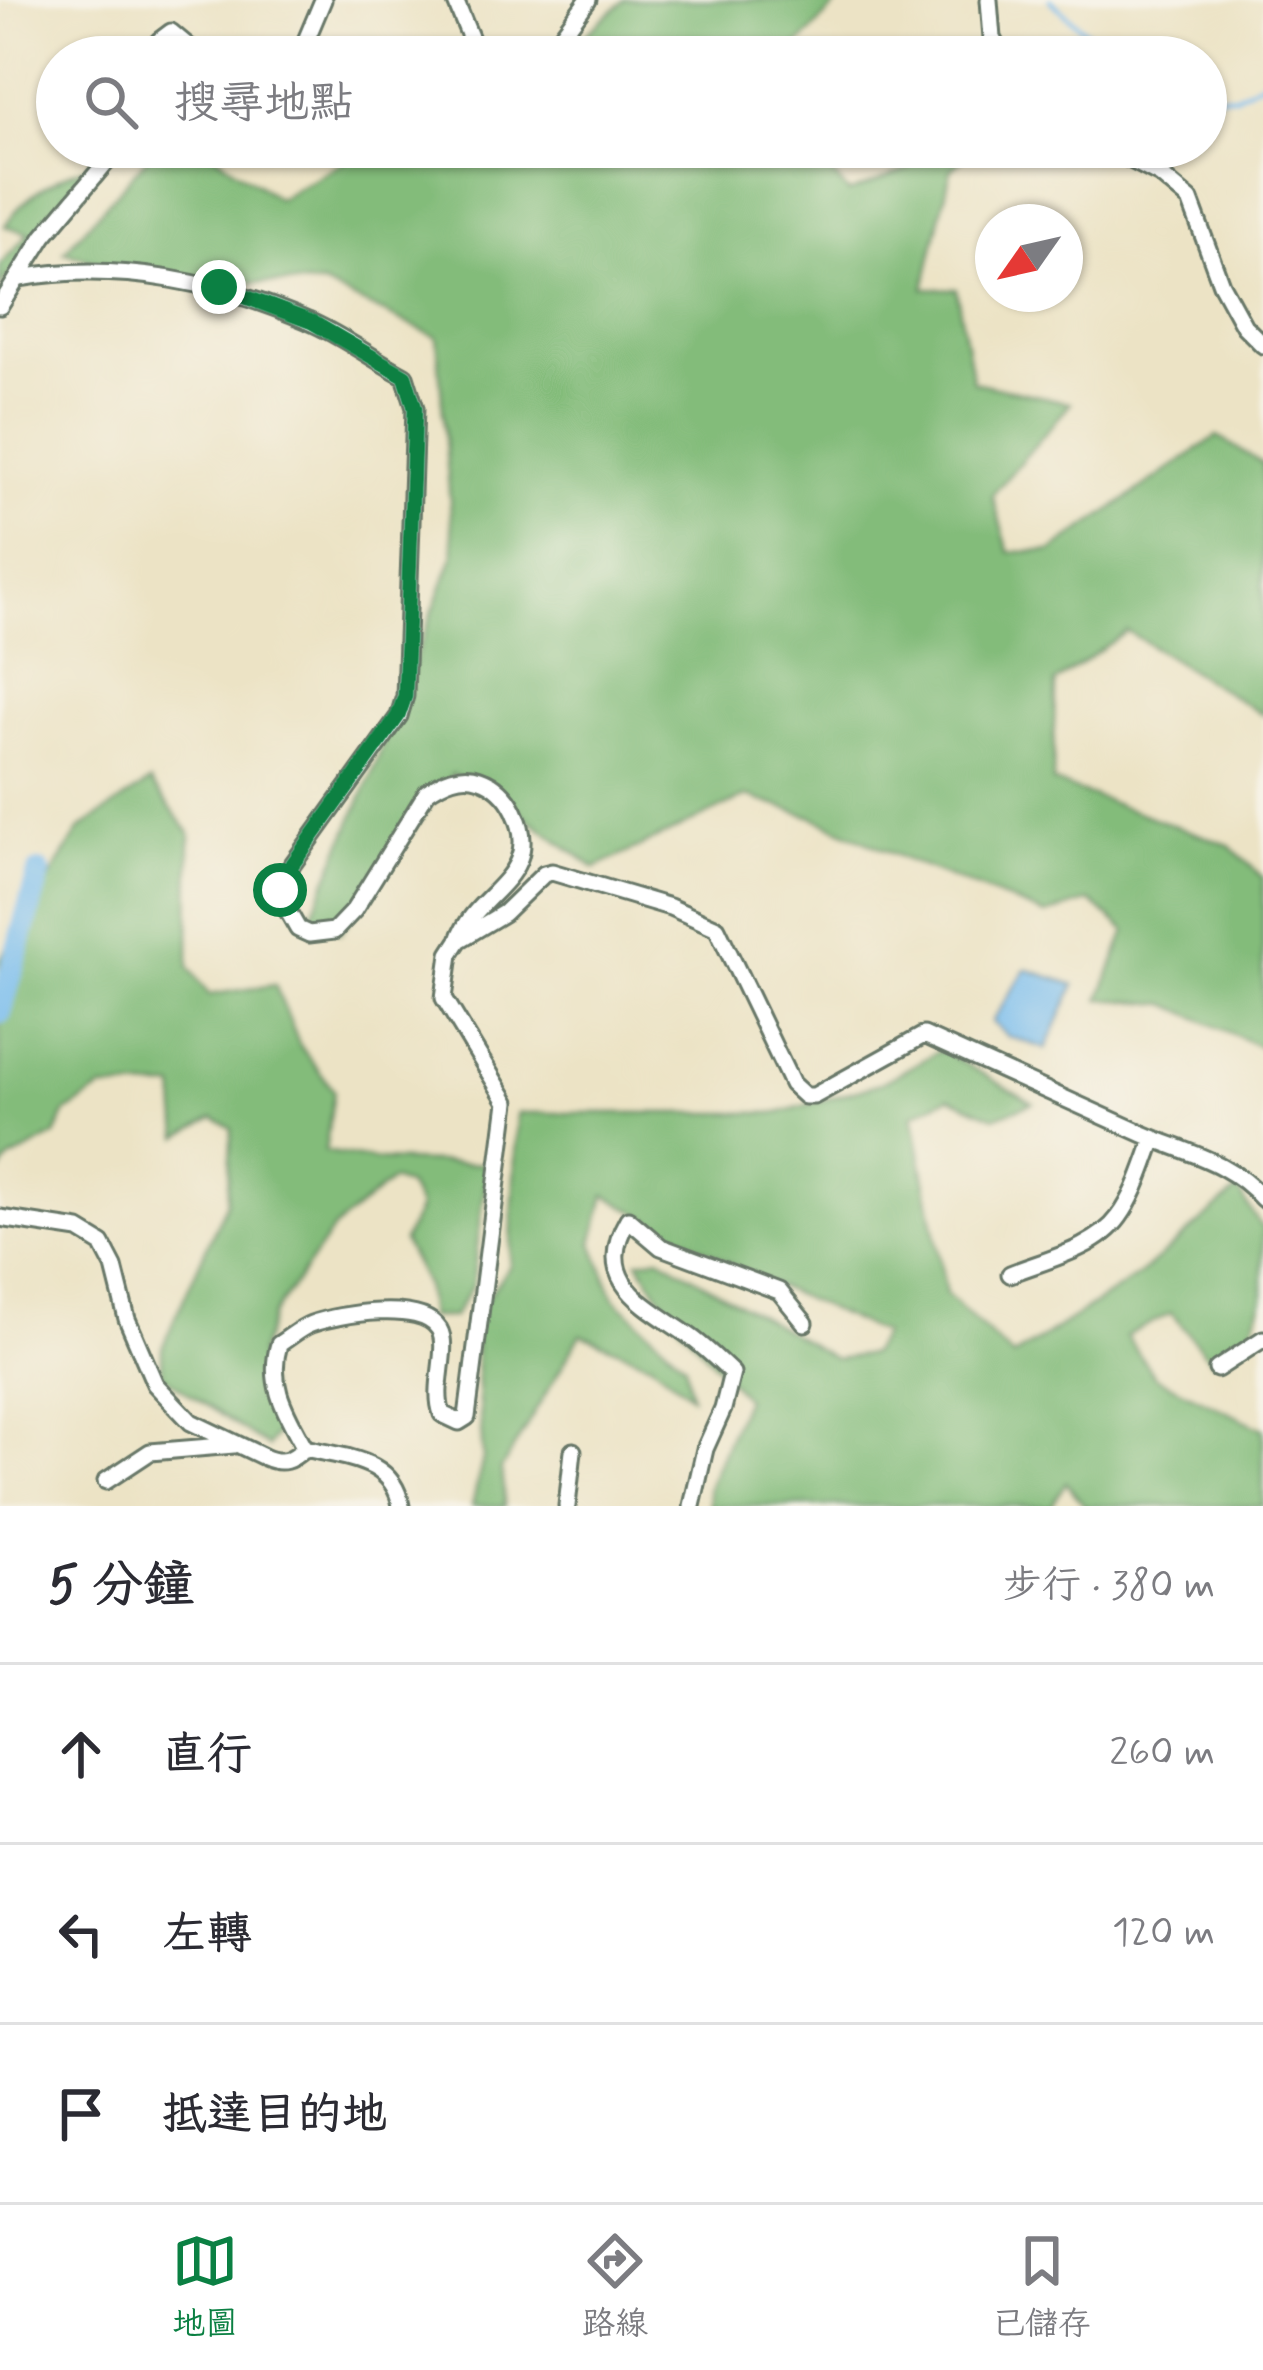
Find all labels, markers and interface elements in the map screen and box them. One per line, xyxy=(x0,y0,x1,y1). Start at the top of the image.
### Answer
search box xyxy=(36,36,1227,168)
icon: search xyxy=(78,69,144,135)
text: 搜尋地點 xyxy=(174,75,354,134)
north arrow xyxy=(975,204,1083,312)
route end xyxy=(192,260,246,314)
route start xyxy=(253,863,307,917)
text: 5 分鐘 xyxy=(48,1554,194,1620)
text: 步行 · 380 m xyxy=(1003,1561,1215,1612)
icon: ahead xyxy=(48,1721,114,1787)
text: 直行 xyxy=(162,1726,252,1785)
text: 260 m xyxy=(1109,1728,1215,1779)
icon: left xyxy=(48,1901,114,1967)
text: 左轉 xyxy=(162,1906,252,1965)
text: 120 m xyxy=(1112,1908,1215,1959)
icon: arrive xyxy=(48,2081,114,2147)
text: 抵達目的地 xyxy=(162,2086,387,2145)
tab: 地圖 xyxy=(172,2228,238,2347)
tab: 路線 xyxy=(582,2228,648,2347)
tab: 已儲存 xyxy=(992,2228,1091,2347)

